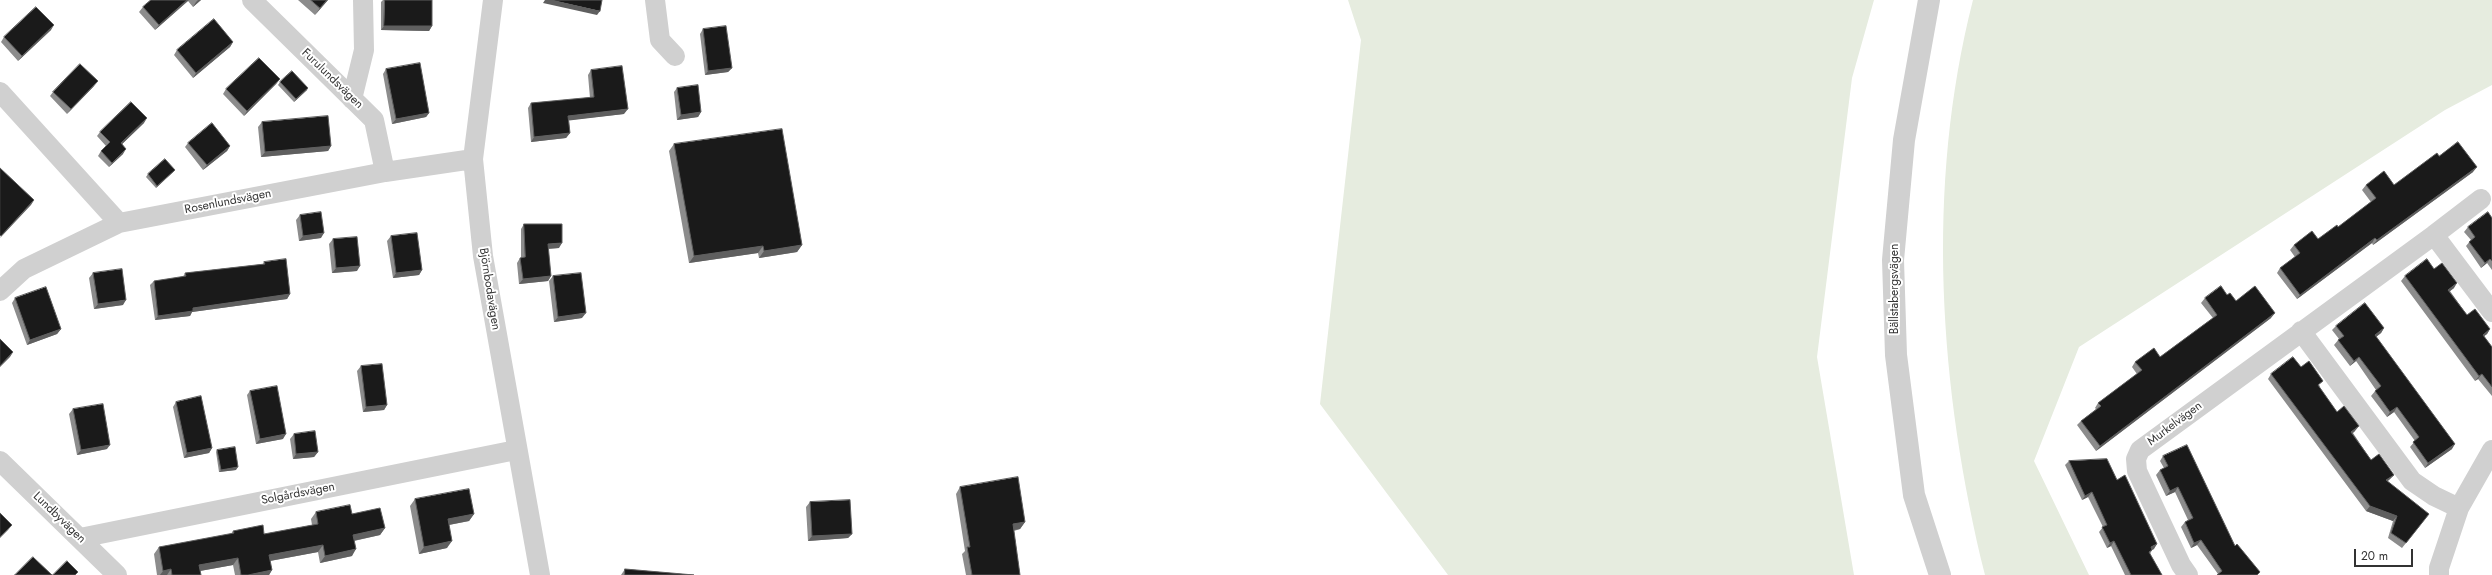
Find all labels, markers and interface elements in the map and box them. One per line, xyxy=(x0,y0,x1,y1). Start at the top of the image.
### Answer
street label: Furulundsvägen xyxy=(298,46,366,112)
street label: Rosenlundsvägen xyxy=(183,187,273,217)
street label: Bällstabergsvägen xyxy=(1888,244,1902,334)
street label: Björnbodavägen xyxy=(475,247,503,331)
street label: Murkelvägen xyxy=(2145,399,2205,449)
street label: Solgårdsvägen xyxy=(260,480,336,508)
street label: Lundbyvägen xyxy=(30,489,88,547)
scale bar xyxy=(2356,541,2415,567)
text: 20 m xyxy=(2361,547,2388,565)

